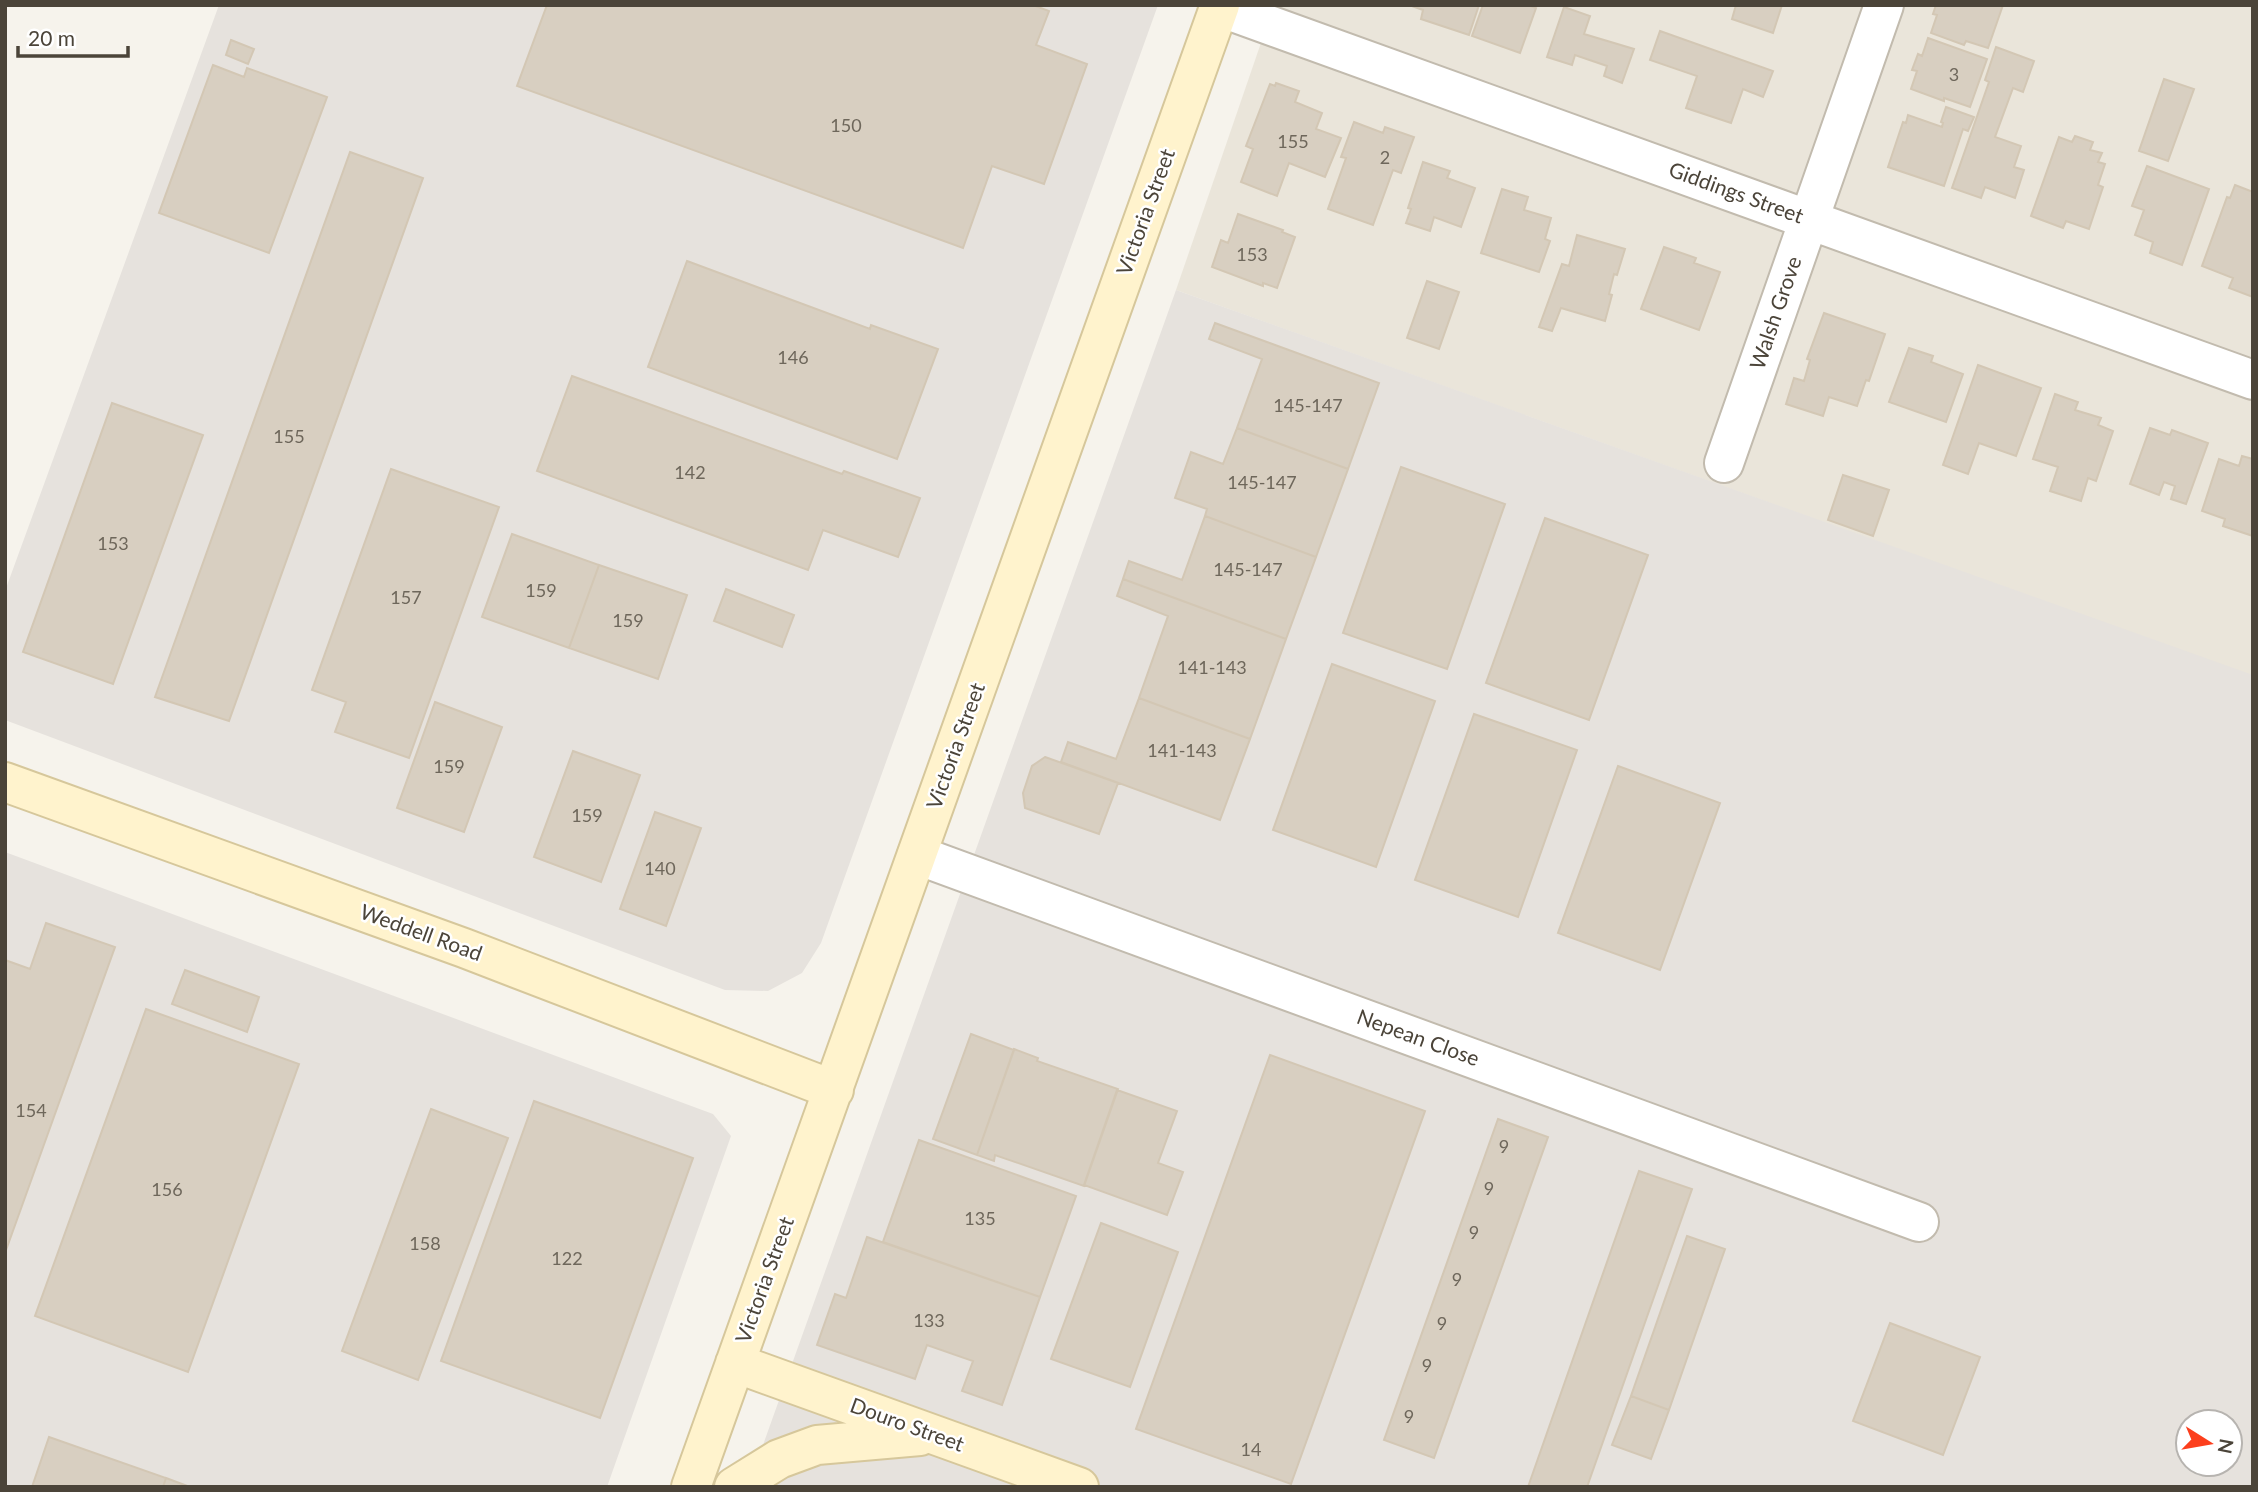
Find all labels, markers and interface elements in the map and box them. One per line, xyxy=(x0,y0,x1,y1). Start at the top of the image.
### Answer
scale bar xyxy=(18,14,128,58)
text: 20 m xyxy=(28,25,75,50)
house number: 3 xyxy=(1949,63,1959,85)
house number: 150 xyxy=(830,114,862,136)
house number: 155 xyxy=(1277,130,1309,152)
street label: Victoria Street xyxy=(1110,145,1179,278)
house number: 2 xyxy=(1380,146,1390,168)
street label: Giddings Street xyxy=(1666,156,1808,228)
house number: 153 xyxy=(1236,243,1268,265)
street label: Walsh Grove xyxy=(1744,253,1806,372)
house number: 146 xyxy=(777,346,809,368)
house number: 145-147 xyxy=(1273,394,1343,416)
house number: 155 xyxy=(273,425,305,447)
house number: 142 xyxy=(674,461,706,483)
house number: 145-147 xyxy=(1227,471,1297,493)
house number: 153 xyxy=(97,532,129,554)
house number: 145-147 xyxy=(1213,558,1283,580)
house number: 159 xyxy=(525,579,557,601)
house number: 157 xyxy=(390,586,422,608)
house number: 159 xyxy=(612,609,644,631)
house number: 141-143 xyxy=(1177,656,1247,678)
street label: Victoria Street xyxy=(920,679,989,812)
house number: 141-143 xyxy=(1147,739,1217,761)
house number: 159 xyxy=(433,755,465,777)
house number: 159 xyxy=(571,804,603,826)
house number: 140 xyxy=(644,857,676,879)
street label: Weddell Road xyxy=(357,898,486,965)
street label: Nepean Close xyxy=(1354,1003,1483,1070)
house number: 154 xyxy=(15,1099,47,1121)
house number: 9 xyxy=(1499,1135,1509,1157)
house number: 9 xyxy=(1484,1177,1494,1199)
house number: 156 xyxy=(151,1178,183,1200)
house number: 135 xyxy=(964,1207,996,1229)
street label: Victoria Street xyxy=(729,1213,798,1346)
house number: 9 xyxy=(1469,1221,1479,1243)
house number: 158 xyxy=(409,1232,441,1254)
house number: 122 xyxy=(551,1247,583,1269)
house number: 9 xyxy=(1452,1268,1462,1290)
house number: 133 xyxy=(913,1309,945,1331)
house number: 9 xyxy=(1437,1312,1447,1334)
house number: 9 xyxy=(1422,1354,1432,1376)
street label: Douro Street xyxy=(847,1391,968,1456)
house number: 9 xyxy=(1404,1405,1414,1427)
north arrow xyxy=(2174,1408,2244,1478)
text: N xyxy=(2213,1437,2239,1456)
house number: 14 xyxy=(1241,1438,1261,1460)

